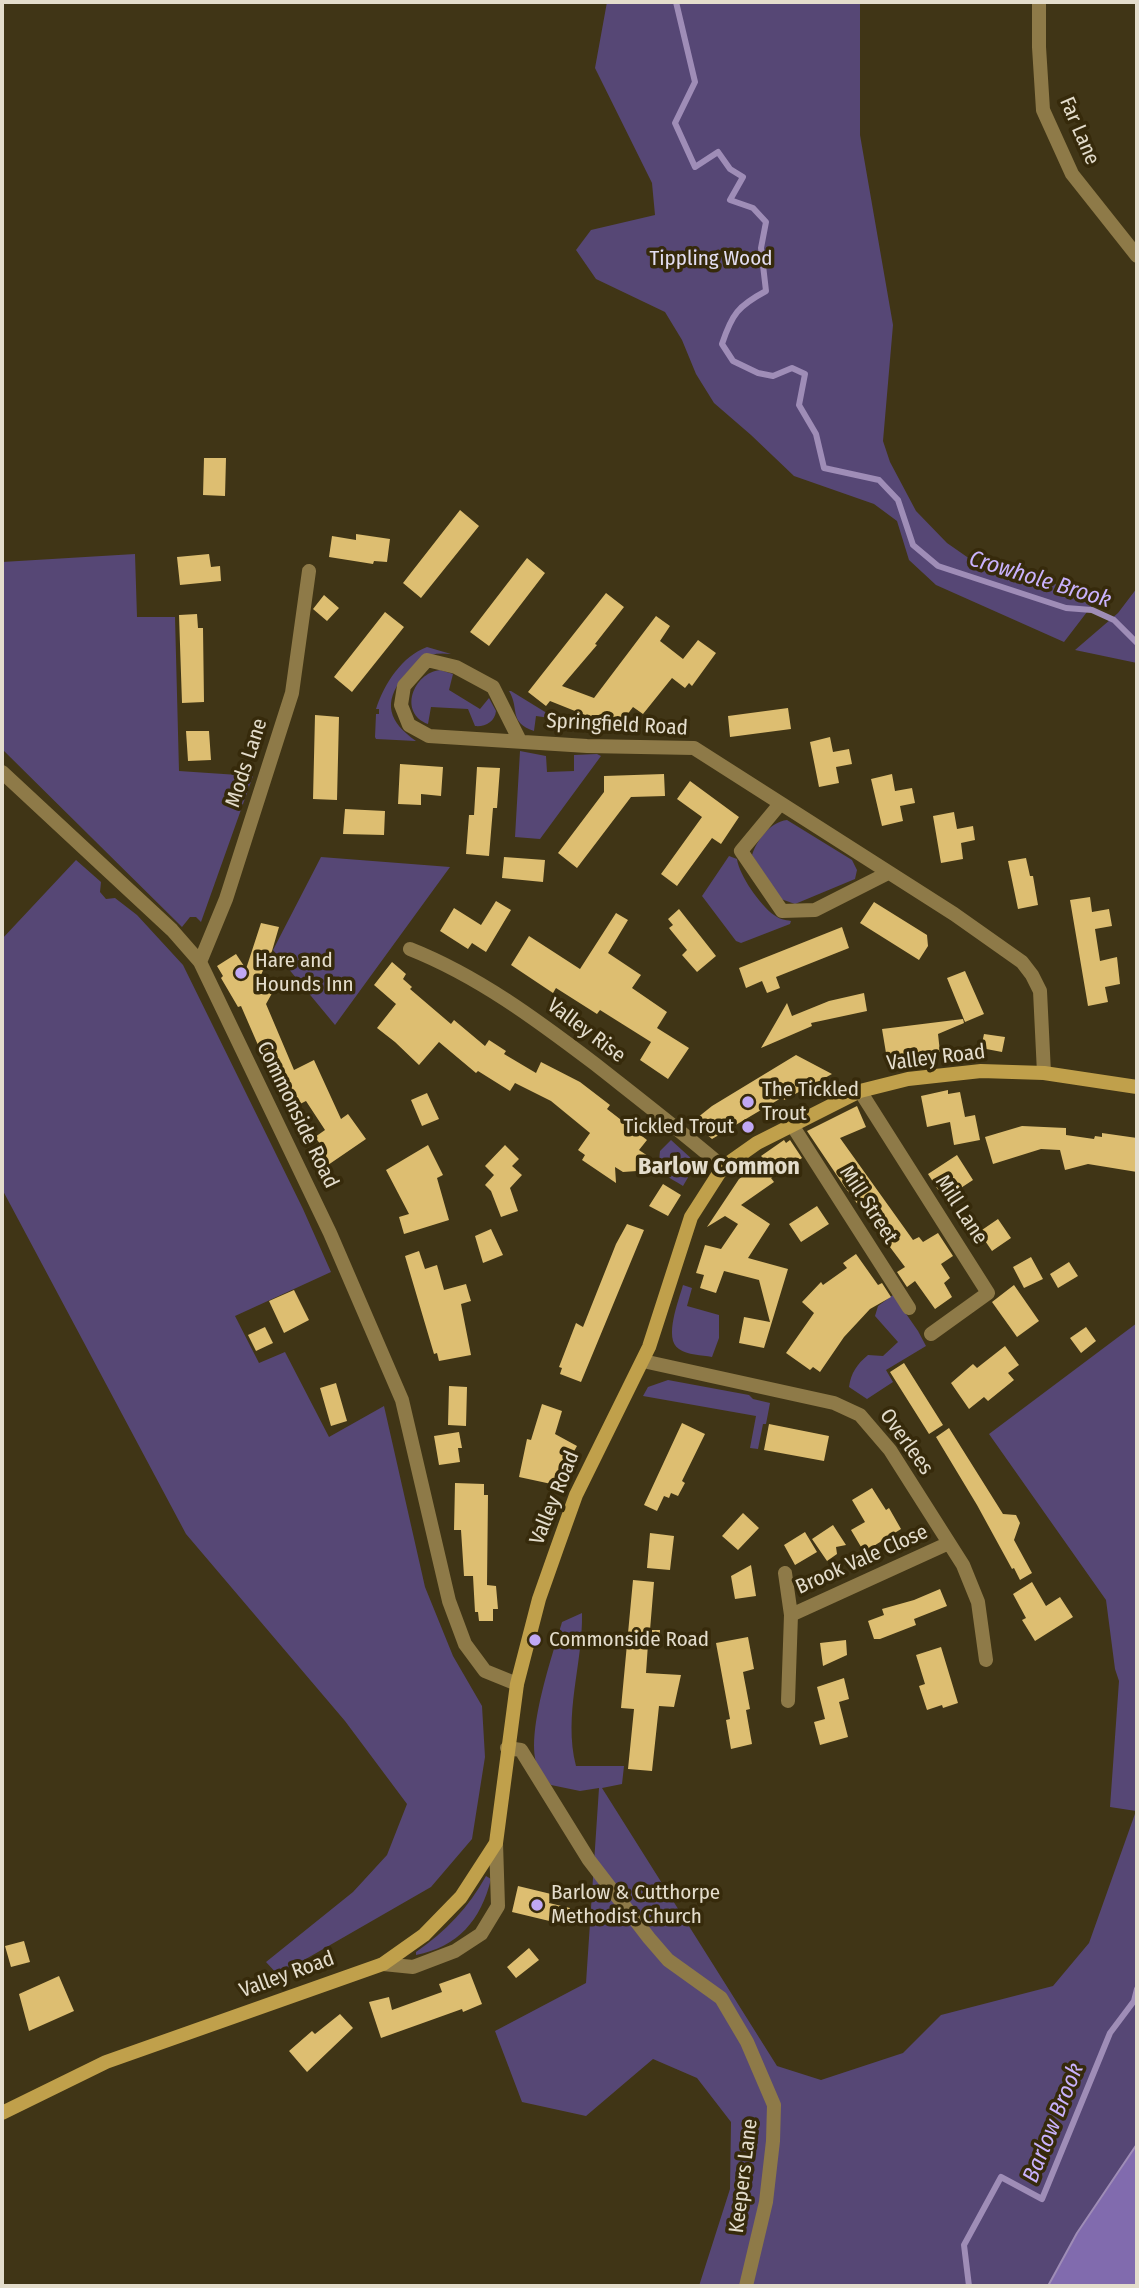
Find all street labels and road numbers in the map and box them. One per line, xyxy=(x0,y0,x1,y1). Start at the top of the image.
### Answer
street label: Far Lane xyxy=(1053,93,1105,169)
street label: Springfield Road xyxy=(546,709,688,741)
street label: Mods Lane xyxy=(221,715,273,811)
street label: Valley Rise xyxy=(542,993,630,1069)
street label: Commonside Road xyxy=(251,1038,343,1192)
street label: Valley Road xyxy=(885,1039,987,1077)
street label: Mill Street xyxy=(833,1161,903,1249)
street label: Mill Lane xyxy=(929,1171,993,1249)
street label: Overlees xyxy=(874,1404,938,1480)
street label: Valley Road xyxy=(525,1447,585,1549)
street label: Brook Vale Close xyxy=(792,1520,932,1600)
street label: Valley Road xyxy=(236,1946,338,2004)
street label: Keepers Lane xyxy=(724,2117,764,2235)

